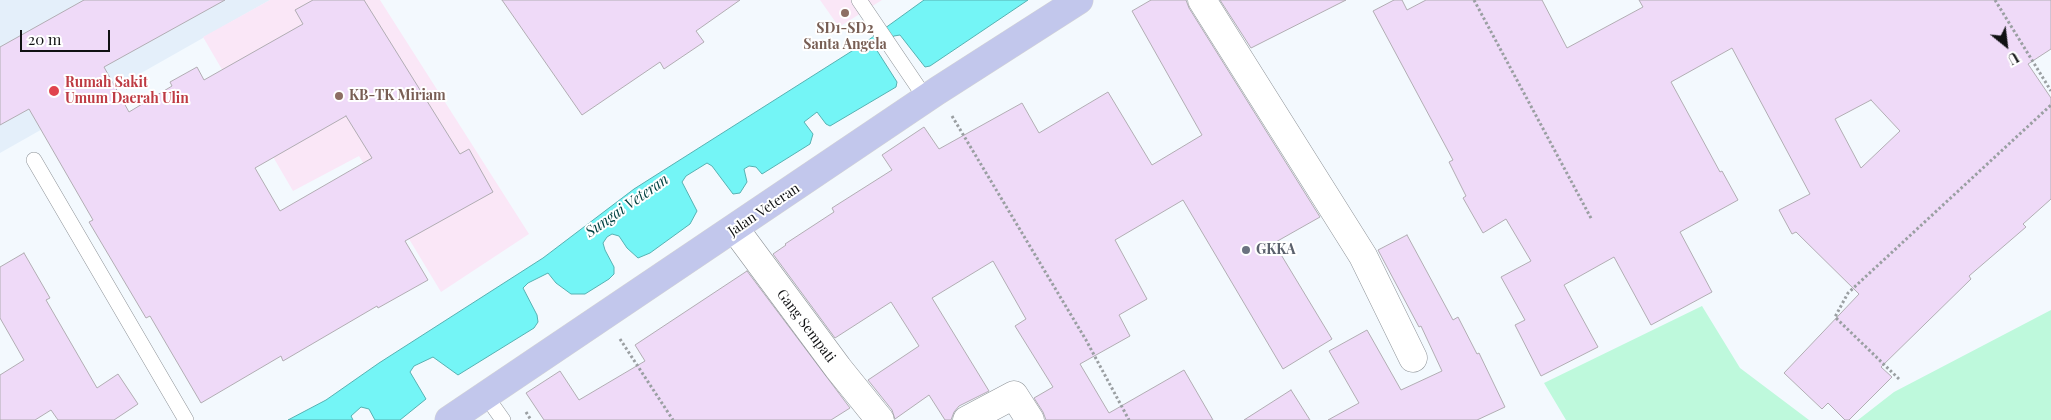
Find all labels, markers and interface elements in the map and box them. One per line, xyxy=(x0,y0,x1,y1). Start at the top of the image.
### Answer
marker: SD1-SD2 Santa Angela xyxy=(839,7,851,19)
scale bar xyxy=(22,20,112,52)
north arrow xyxy=(1981,20,2031,70)
place label: SD1-SD2 Santa Angela xyxy=(803,21,887,54)
text: 20 m xyxy=(28,29,61,49)
text: U xyxy=(2005,48,2022,69)
place label: Rumah Sakit Umum Daerah Ulin xyxy=(65,75,189,108)
marker: Rumah Sakit Umum Daerah Ulin xyxy=(47,84,61,98)
place label: KB-TK Miriam xyxy=(349,88,446,104)
marker: KB-TK Miriam xyxy=(333,90,345,102)
water label: Sungai Veteran xyxy=(582,171,672,241)
street label: Jalan Veteran xyxy=(725,180,803,240)
place label: GKKA xyxy=(1256,242,1296,258)
marker: GKKA xyxy=(1240,244,1252,256)
street label: Gang Sempati xyxy=(773,286,839,366)

